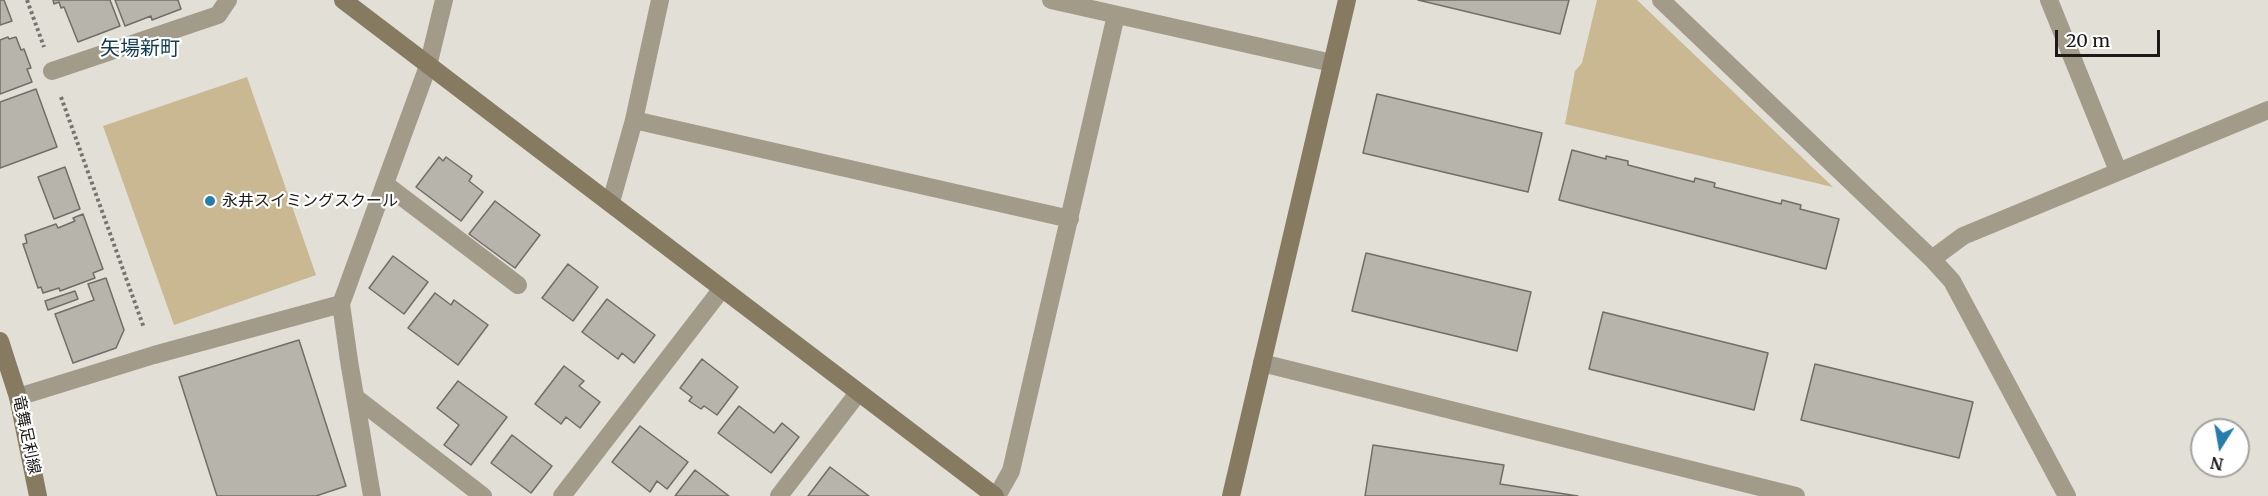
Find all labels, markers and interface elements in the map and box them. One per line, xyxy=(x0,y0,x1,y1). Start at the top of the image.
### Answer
scale bar xyxy=(2058,18,2163,56)
text: 20 m xyxy=(2066,29,2110,52)
district label: 矢場新町 xyxy=(100,37,180,61)
place label: 永井スイミングスクール xyxy=(222,191,398,211)
marker: 永井スイミングスクール xyxy=(203,194,217,208)
street label: 竜舞足利線 xyxy=(8,394,44,476)
north arrow xyxy=(2190,418,2250,478)
text: N xyxy=(2209,453,2225,475)

